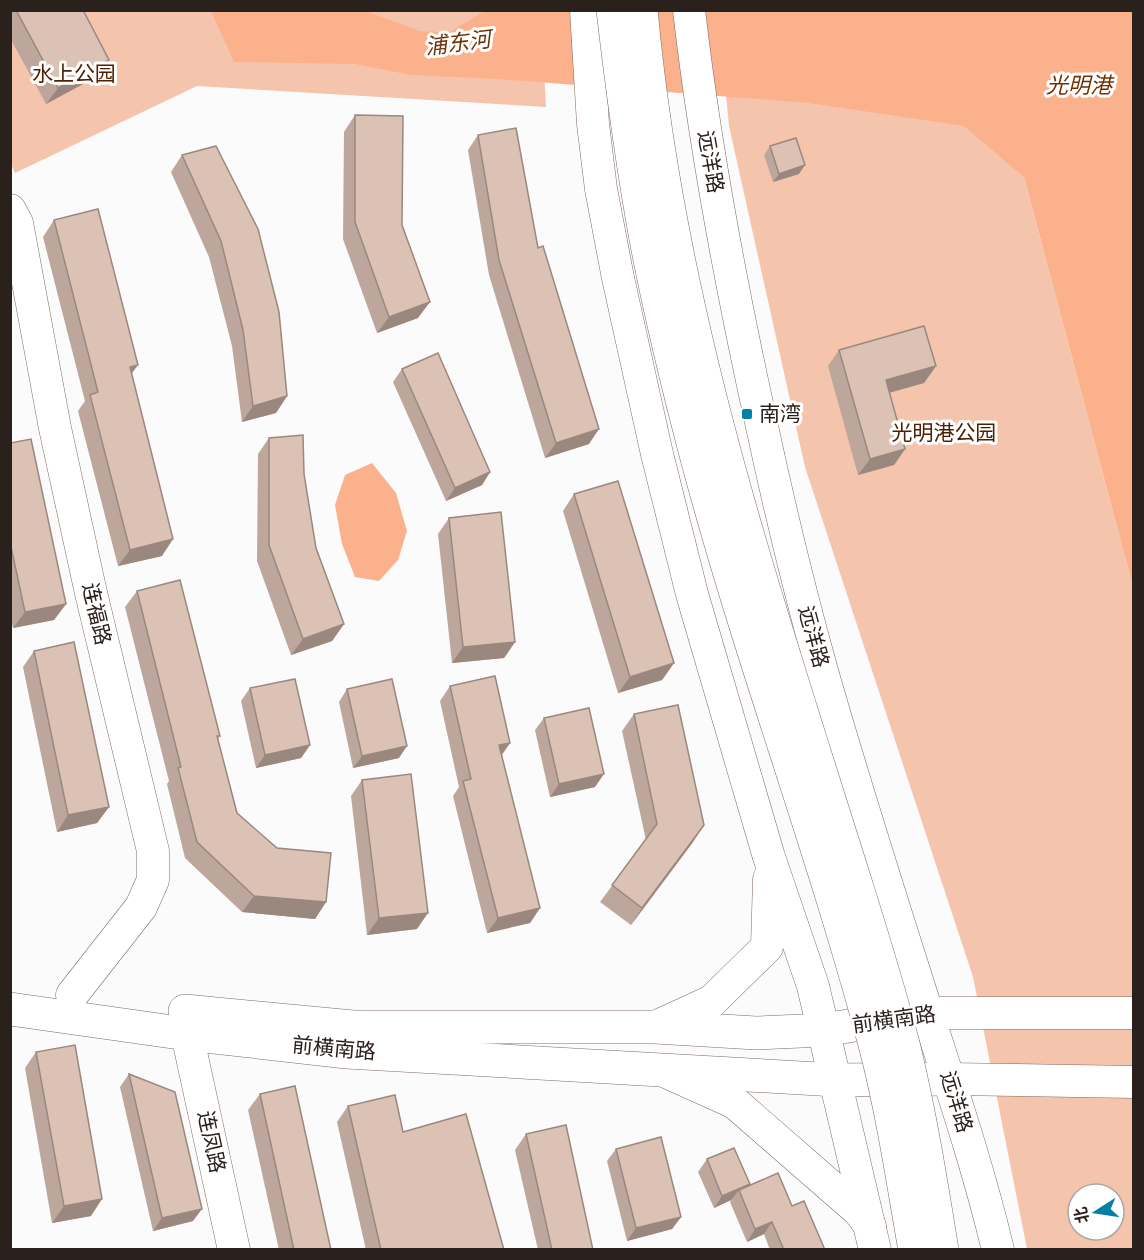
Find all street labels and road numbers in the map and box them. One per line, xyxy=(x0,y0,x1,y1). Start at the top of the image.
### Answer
street label: 远洋路 xyxy=(692,129,728,195)
street label: 连福路 xyxy=(77,580,115,648)
street label: 远洋路 xyxy=(793,603,833,671)
street label: 前横南路 xyxy=(851,1002,937,1038)
street label: 前横南路 xyxy=(291,1033,377,1065)
street label: 远洋路 xyxy=(935,1068,977,1136)
street label: 连凤路 xyxy=(192,1109,230,1175)

